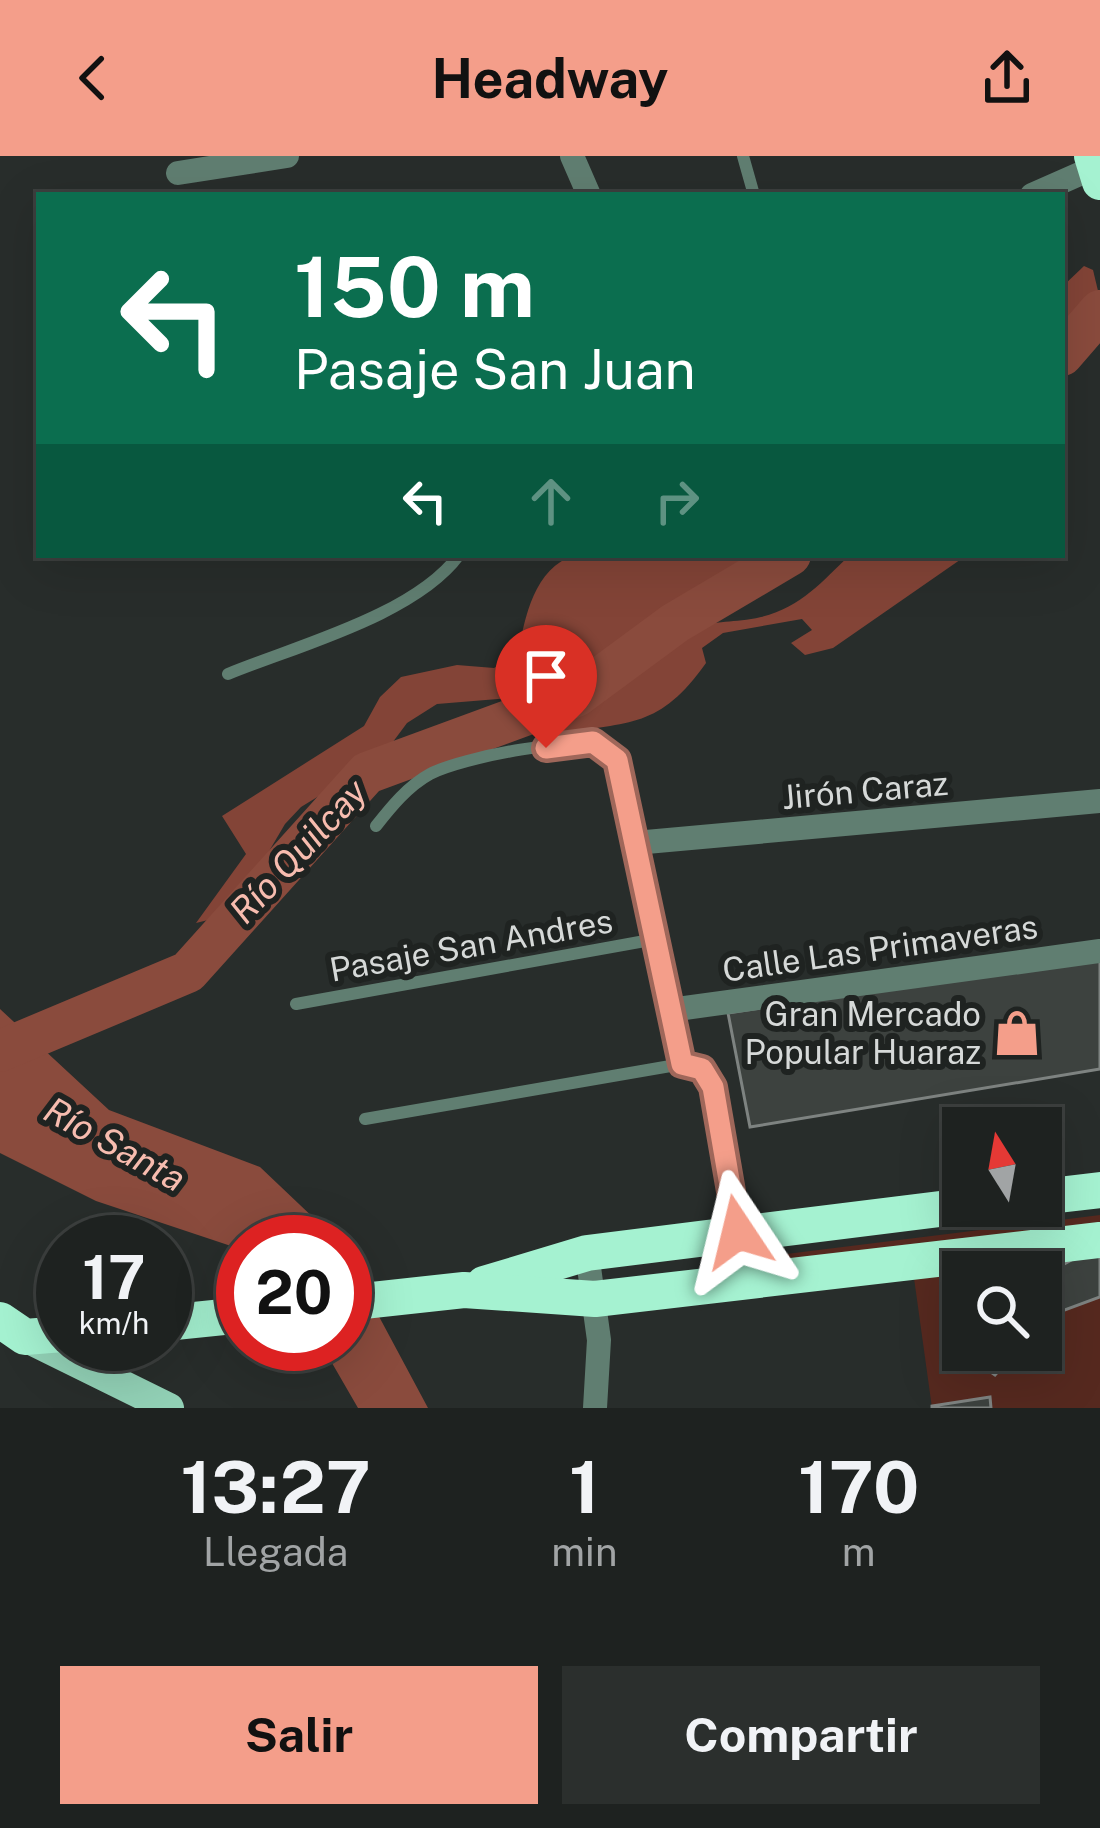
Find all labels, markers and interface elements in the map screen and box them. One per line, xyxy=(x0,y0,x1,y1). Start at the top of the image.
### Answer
icon: back xyxy=(60,45,126,111)
icon: share xyxy=(974,45,1040,111)
text: Headway xyxy=(432,47,668,110)
text: 150 m xyxy=(294,237,535,336)
icon: left xyxy=(96,240,252,396)
text: Pasaje San Juan xyxy=(294,338,696,401)
icon: left xyxy=(392,468,458,534)
icon: ahead xyxy=(518,468,584,534)
icon: right xyxy=(644,468,710,534)
pin xyxy=(495,625,597,748)
icon: arrive xyxy=(513,643,579,709)
street label: Jirón Caraz xyxy=(780,764,950,816)
water label: Río Quilcay xyxy=(221,770,375,931)
street label: Pasaje San Andres xyxy=(327,901,615,989)
street label: Calle Las Primaveras xyxy=(720,907,1040,989)
place label: Gran Mercado Popular Huaraz xyxy=(745,995,981,1071)
shop icon: Gran Mercado Popular Huaraz xyxy=(992,1008,1042,1058)
water label: Río Santa xyxy=(37,1088,193,1200)
north arrow xyxy=(942,1107,1062,1227)
map controls xyxy=(942,1107,1062,1371)
position arrow xyxy=(675,1169,801,1295)
speed limit sign: 20 xyxy=(216,1215,372,1371)
text: 17 xyxy=(82,1242,146,1313)
button: search xyxy=(942,1251,1062,1371)
text: km/h xyxy=(79,1305,149,1341)
text: 13:27 xyxy=(180,1445,371,1529)
text: 1 xyxy=(569,1445,600,1529)
text: 170 xyxy=(798,1445,920,1529)
text: Llegada xyxy=(203,1529,348,1575)
text: min xyxy=(551,1529,617,1575)
text: m xyxy=(842,1529,876,1575)
button: Salir xyxy=(60,1666,538,1804)
button: Compartir xyxy=(562,1666,1040,1804)

